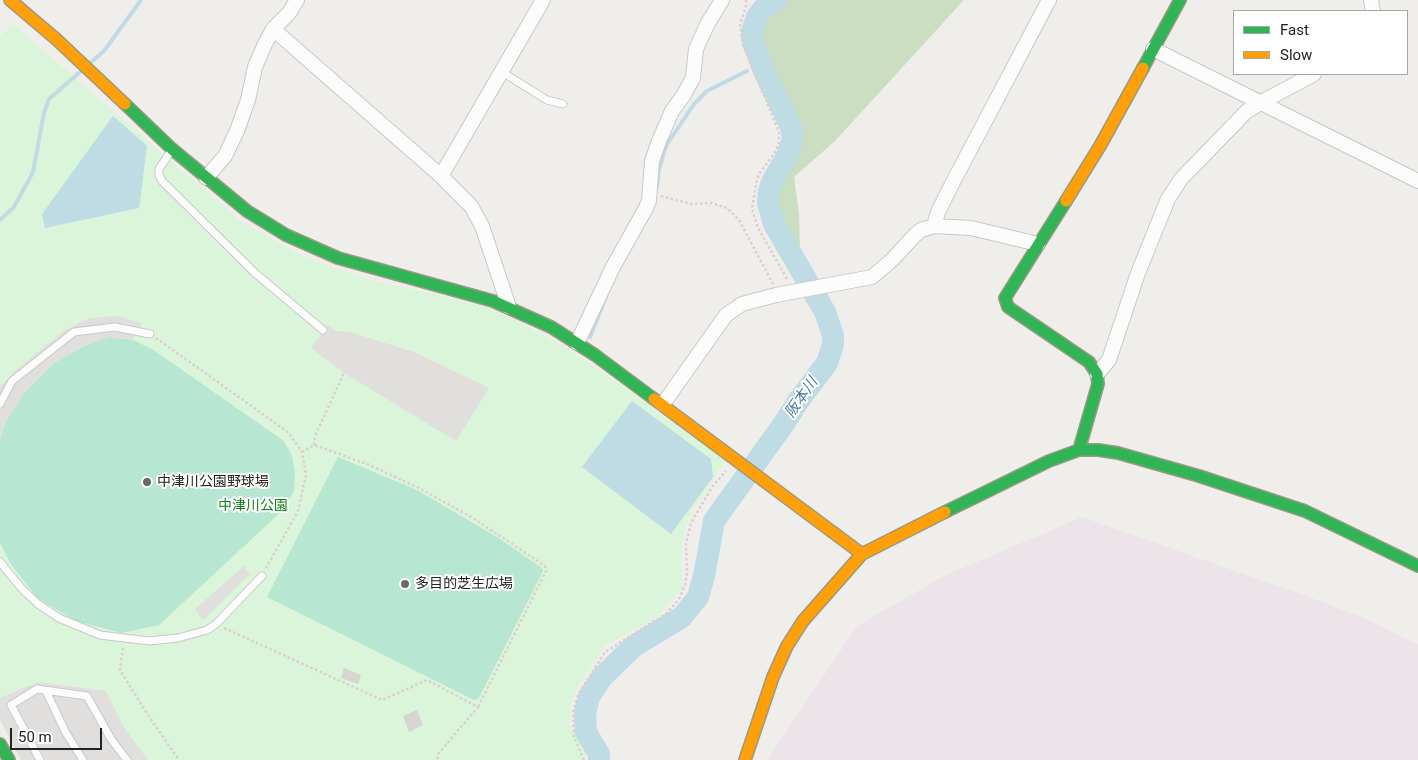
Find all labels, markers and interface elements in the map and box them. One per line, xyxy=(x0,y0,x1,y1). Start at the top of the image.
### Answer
legend xyxy=(1233,10,1408,75)
text: Fast xyxy=(1280,21,1309,39)
text: Slow xyxy=(1280,46,1312,64)
water label: 阪本川 xyxy=(782,374,822,422)
place label: 中津川公園野球場 xyxy=(157,474,269,490)
marker: 中津川公園野球場 xyxy=(141,476,153,488)
park label: 中津川公園 xyxy=(218,498,288,514)
place label: 多目的芝生広場 xyxy=(415,576,513,592)
marker: 多目的芝生広場 xyxy=(399,578,411,590)
scale bar xyxy=(12,718,105,750)
text: 50 m xyxy=(18,728,52,746)

